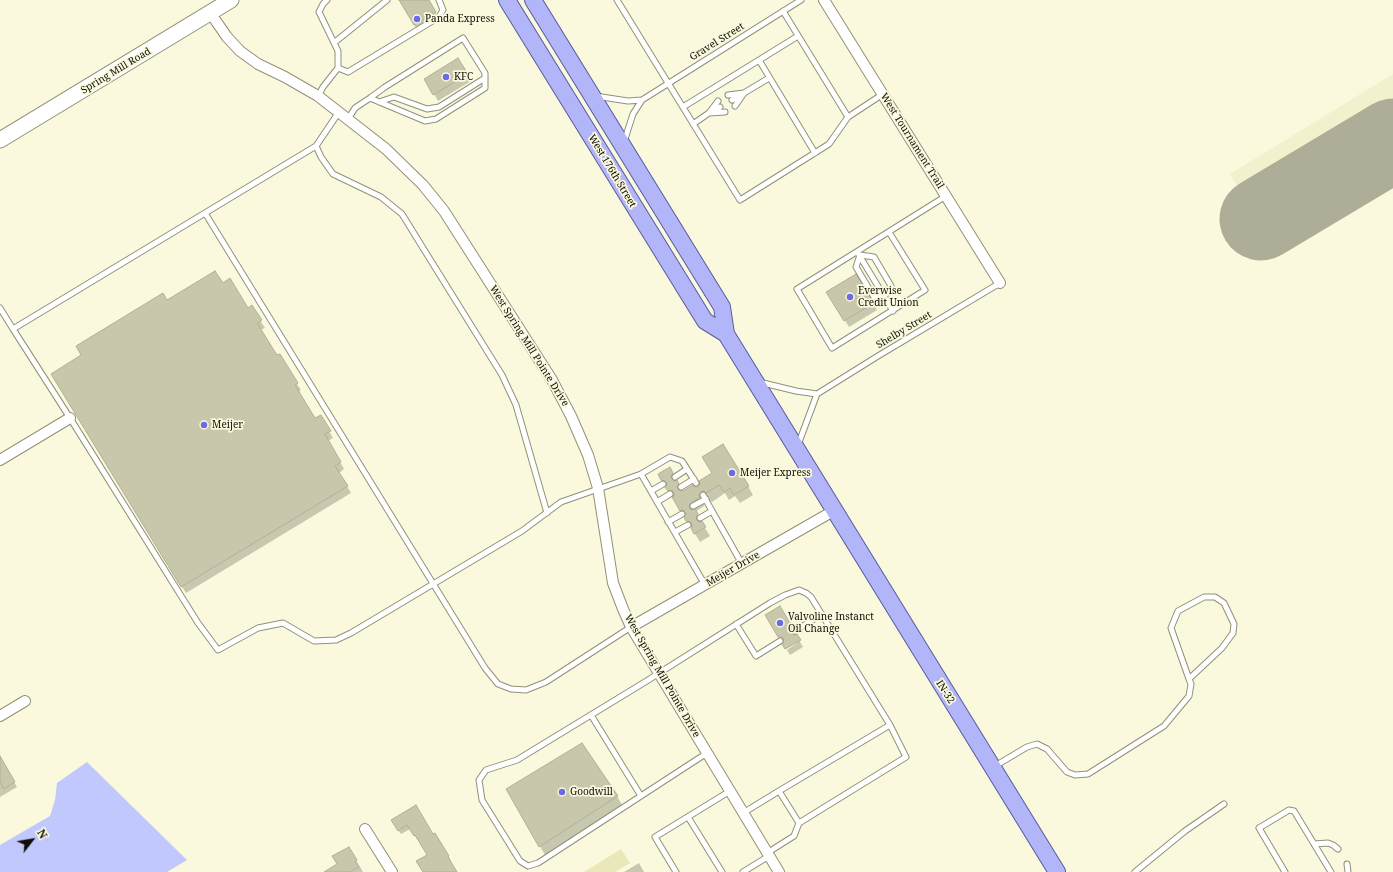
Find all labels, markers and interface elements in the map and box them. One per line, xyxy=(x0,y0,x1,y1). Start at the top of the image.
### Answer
place label: Panda Express xyxy=(425,13,495,25)
marker: Panda Express xyxy=(412,14,422,24)
street label: Gravel Street xyxy=(688,20,746,64)
street label: Spring Mill Road xyxy=(79,45,153,97)
place label: KFC xyxy=(454,71,473,83)
marker: KFC xyxy=(441,72,451,82)
street label: West Tournament Trail xyxy=(878,91,946,191)
street label: West 176th Street xyxy=(585,132,639,210)
street label: West Spring Mill Pointe Drive xyxy=(487,283,571,409)
place label: Everwise Credit Union xyxy=(858,285,919,308)
marker: Everwise Credit Union xyxy=(845,292,855,302)
street label: Shelby Street xyxy=(874,309,934,351)
place label: Meijer xyxy=(212,419,243,431)
marker: Meijer xyxy=(199,420,209,430)
place label: Meijer Express xyxy=(740,467,811,479)
marker: Meijer Express xyxy=(727,468,737,478)
street label: Meijer Drive xyxy=(704,549,762,589)
place label: Valvoline Instanct Oil Change xyxy=(788,611,874,634)
street label: West Spring Mill Pointe Drive xyxy=(622,612,702,740)
marker: Valvoline Instanct Oil Change xyxy=(775,618,785,628)
street label: IN-32 xyxy=(933,678,957,706)
place label: Goodwill xyxy=(570,786,613,798)
marker: Goodwill xyxy=(557,787,567,797)
north arrow xyxy=(12,820,52,860)
text: N xyxy=(34,826,51,841)

